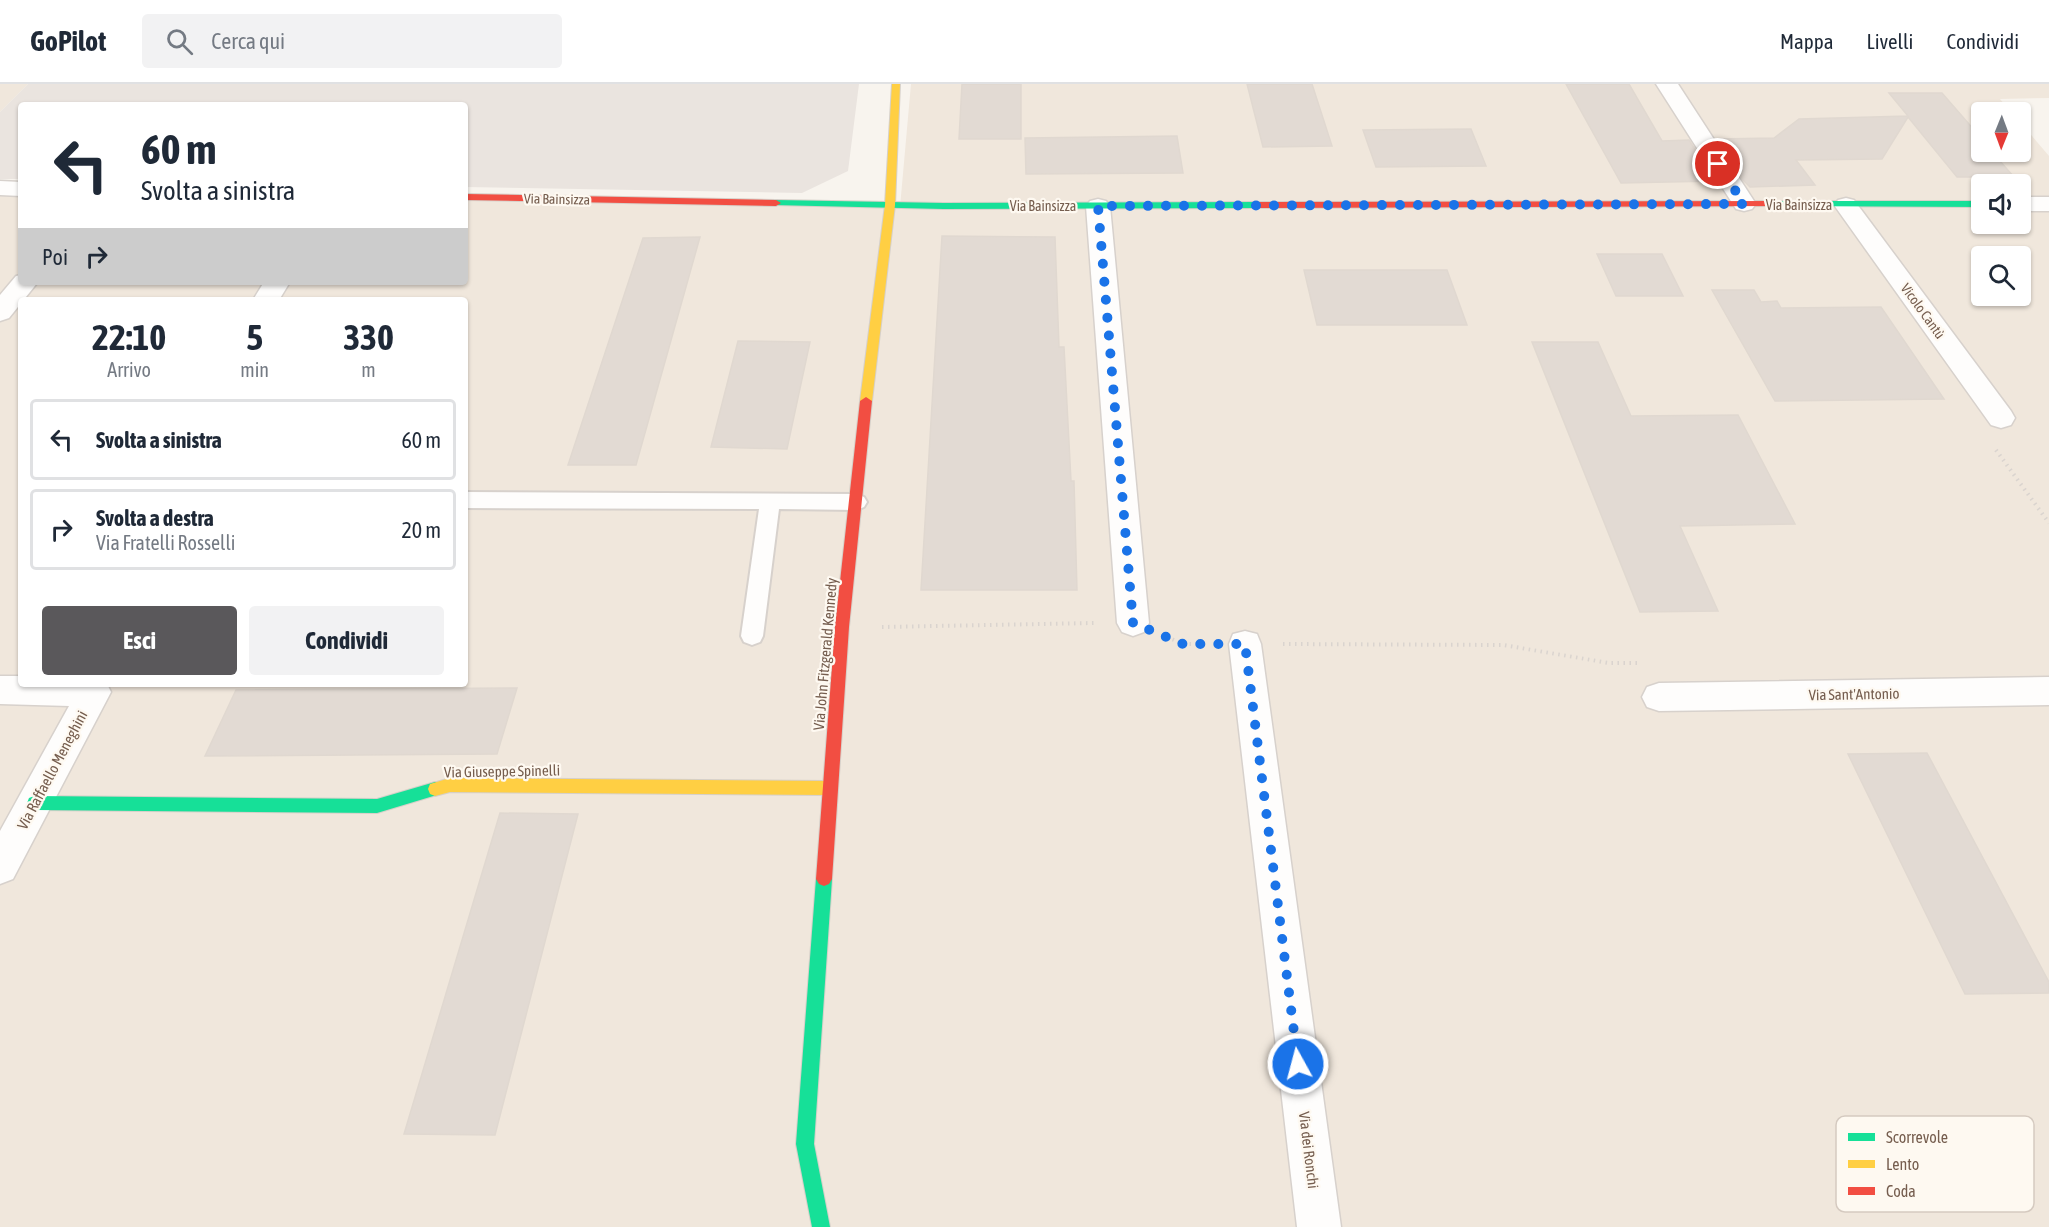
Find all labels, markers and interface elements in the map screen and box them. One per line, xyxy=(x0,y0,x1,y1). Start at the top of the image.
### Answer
search box xyxy=(142,14,562,68)
text: GoPilot xyxy=(30,25,106,57)
icon: search xyxy=(163,25,196,58)
text: Cerca qui xyxy=(211,28,285,54)
text: Mappa xyxy=(1780,29,1834,53)
text: Livelli xyxy=(1867,29,1913,53)
text: Condividi xyxy=(1946,29,2019,53)
north arrow xyxy=(1971,102,2031,162)
map controls xyxy=(1971,102,2031,306)
text: 60 m xyxy=(141,125,216,173)
icon: left xyxy=(42,126,120,204)
pin xyxy=(1692,138,1743,189)
icon: arrive xyxy=(1701,147,1734,180)
button: sound xyxy=(1971,174,2031,234)
text: Svolta a sinistra xyxy=(141,175,295,206)
street label: Via Bainsizza xyxy=(524,190,590,208)
street label: Via Bainsizza xyxy=(1766,197,1832,213)
street label: Via Bainsizza xyxy=(1010,198,1076,214)
icon: right xyxy=(80,240,113,273)
text: Poi xyxy=(42,244,68,270)
button: search xyxy=(1971,246,2031,306)
street label: Vicolo Cantù xyxy=(1898,280,1948,342)
text: 22:10 xyxy=(92,316,166,358)
text: 5 xyxy=(246,316,263,358)
text: 330 xyxy=(343,316,394,358)
text: Arrivo xyxy=(107,358,151,381)
text: min xyxy=(240,358,269,381)
text: m xyxy=(361,358,376,381)
icon: left xyxy=(45,423,78,456)
text: Svolta a sinistra xyxy=(96,427,222,453)
text: 60 m xyxy=(401,427,441,453)
text: Svolta a destra xyxy=(96,505,214,531)
icon: right xyxy=(45,513,78,546)
text: 20 m xyxy=(401,517,441,543)
text: Via Fratelli Rosselli xyxy=(96,531,235,554)
street label: Via John Fitzgerald Kennedy xyxy=(810,577,840,731)
button: Esci xyxy=(42,606,237,675)
button: Condividi xyxy=(249,606,444,675)
street label: Via Sant'Antonio xyxy=(1808,685,1900,703)
street label: Via Raffaello Meneghini xyxy=(14,708,90,832)
street label: Via Giuseppe Spinelli xyxy=(444,761,560,781)
position arrow xyxy=(1266,1032,1330,1096)
street label: Via dei Ronchi xyxy=(1296,1111,1322,1189)
legend xyxy=(1836,1116,2034,1212)
text: Scorrevole xyxy=(1886,1128,1948,1146)
text: Lento xyxy=(1886,1155,1919,1173)
text: Coda xyxy=(1886,1182,1916,1200)

